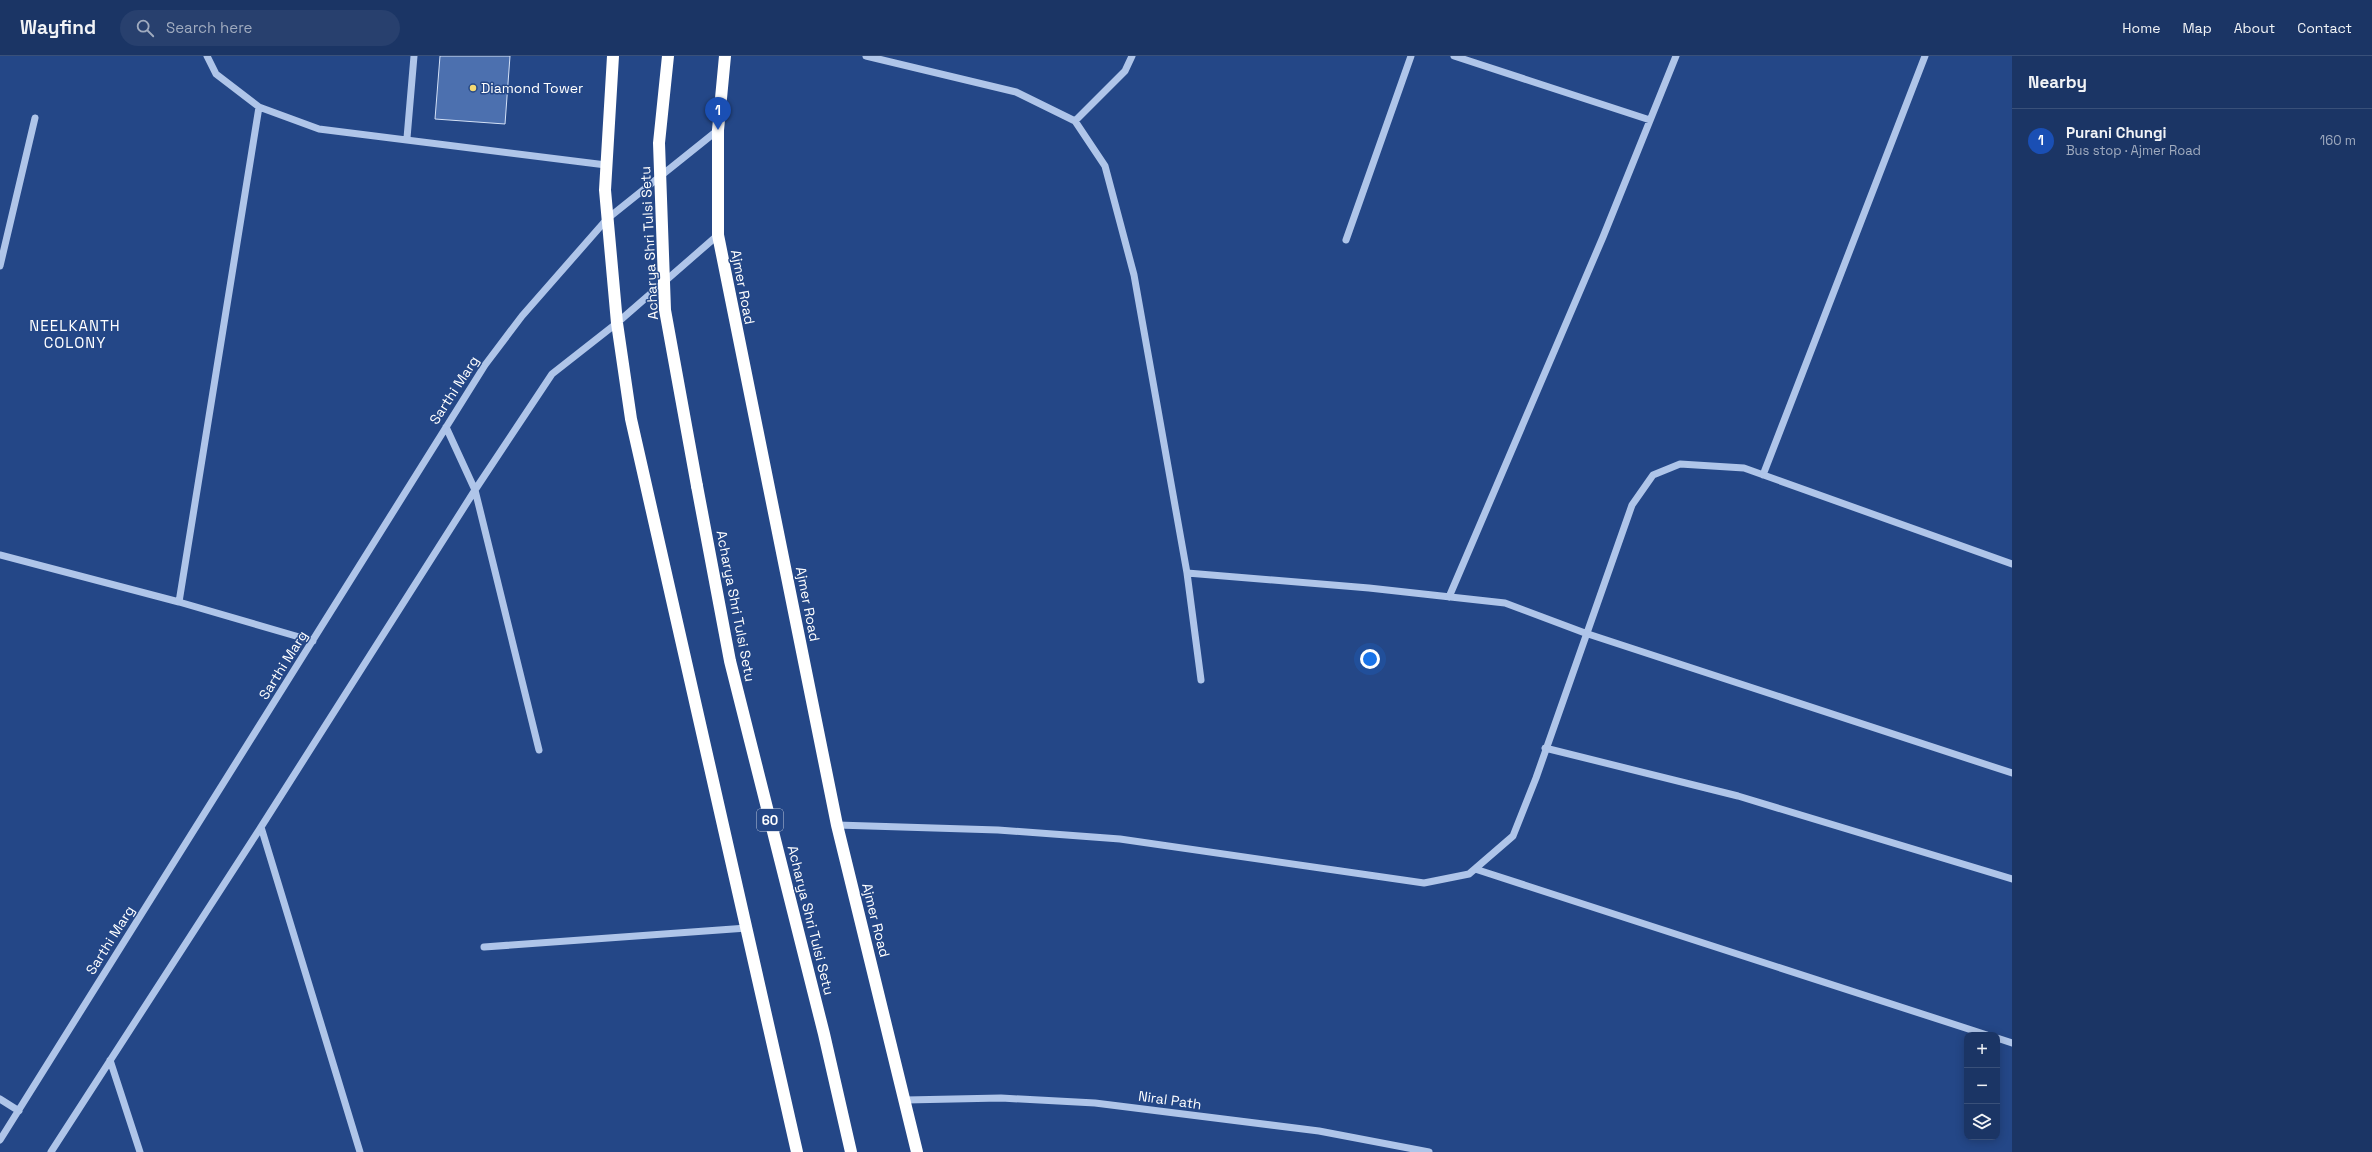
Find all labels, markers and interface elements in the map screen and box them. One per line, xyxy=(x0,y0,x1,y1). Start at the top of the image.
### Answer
search box xyxy=(120,10,400,46)
text: Wayfind xyxy=(20,15,96,40)
icon: search xyxy=(134,17,156,39)
text: Search here xyxy=(166,18,252,37)
text: Home xyxy=(2122,19,2160,37)
text: Map xyxy=(2182,19,2212,37)
text: About xyxy=(2234,19,2275,37)
text: Contact xyxy=(2297,19,2352,37)
text: Nearby xyxy=(2028,71,2087,93)
place label: Diamond Tower xyxy=(481,79,583,97)
marker: Diamond Tower xyxy=(468,83,478,93)
pin: 1 xyxy=(705,97,731,130)
text: Purani Chungi xyxy=(2066,123,2167,142)
text: 1 xyxy=(2038,132,2044,149)
text: 160 m xyxy=(2320,132,2356,149)
text: Bus stop · Ajmer Road xyxy=(2066,142,2201,159)
street label: Acharya Shri Tulsi Setu xyxy=(636,166,662,320)
street label: Ajmer Road xyxy=(727,248,759,326)
district label: NEELKANTH COLONY xyxy=(29,316,121,352)
street label: Sarthi Marg xyxy=(425,352,483,428)
street label: Acharya Shri Tulsi Setu xyxy=(713,529,759,683)
street label: Ajmer Road xyxy=(792,565,824,643)
street label: Sarthi Marg xyxy=(255,627,311,703)
your location xyxy=(1360,649,1380,669)
road number: 60 xyxy=(757,809,783,831)
street label: Acharya Shri Tulsi Setu xyxy=(784,843,838,997)
street label: Ajmer Road xyxy=(858,881,894,959)
street label: Sarthi Marg xyxy=(82,902,138,978)
map controls xyxy=(1964,1032,2000,1140)
button: + xyxy=(1964,1032,2000,1068)
button: − xyxy=(1964,1068,2000,1104)
street label: Niral Path xyxy=(1137,1087,1203,1113)
button: layers xyxy=(1964,1104,2000,1140)

